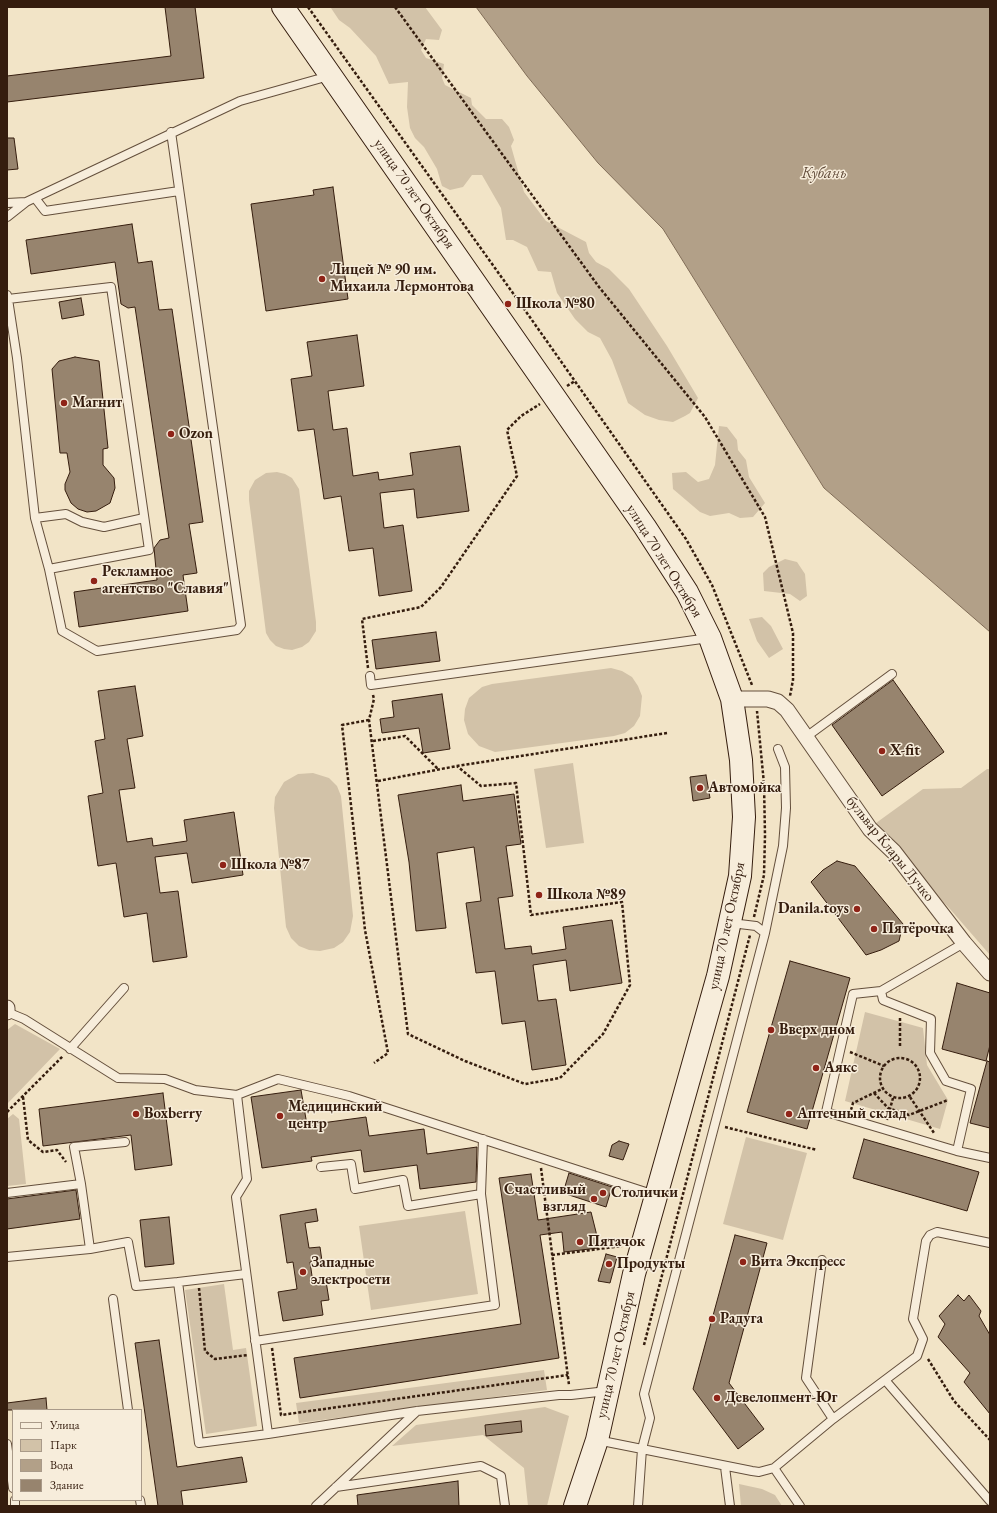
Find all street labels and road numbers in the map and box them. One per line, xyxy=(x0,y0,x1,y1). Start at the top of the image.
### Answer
street label: улица 70 лет Октября xyxy=(369,136,459,252)
street label: улица 70 лет Октября xyxy=(622,501,706,621)
street label: бульвар Клары Лучко xyxy=(842,793,938,905)
street label: улица 70 лет Октября xyxy=(705,861,749,991)
street label: улица 70 лет Октября xyxy=(593,1290,639,1420)

